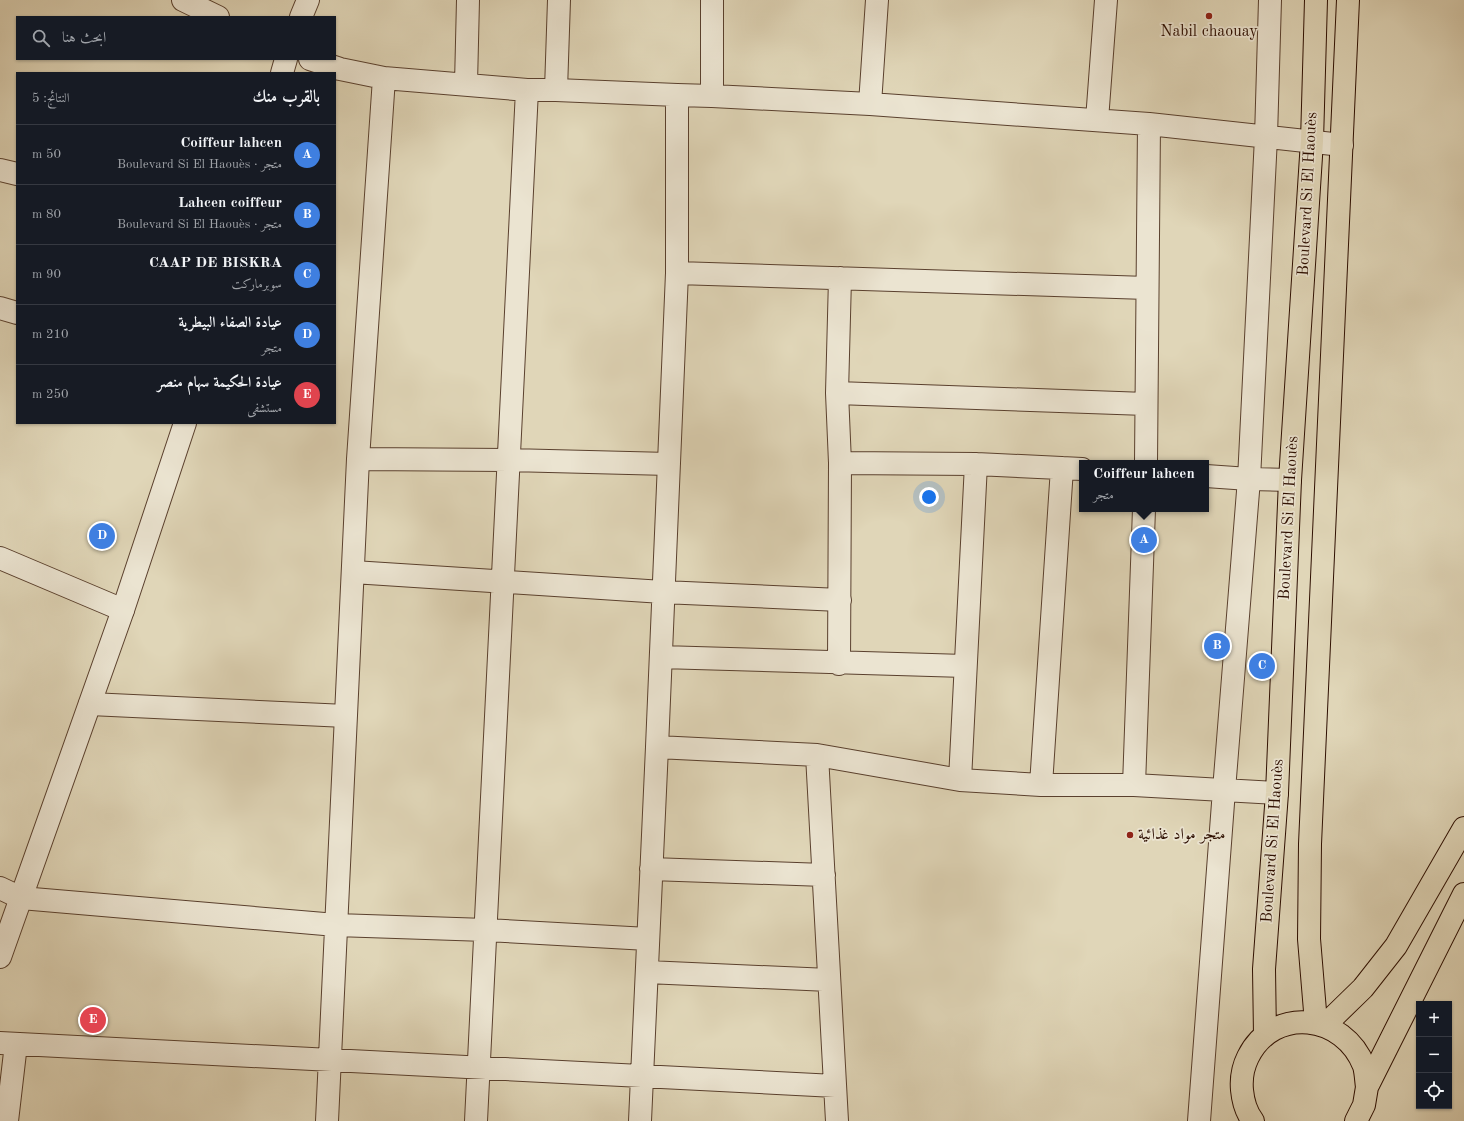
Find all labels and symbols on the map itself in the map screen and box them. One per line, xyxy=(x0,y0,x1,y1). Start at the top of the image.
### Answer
marker: Nabil chaouay xyxy=(1204,11,1214,21)
place label: Nabil chaouay xyxy=(1160,24,1258,40)
street label: Boulevard Si El Haouès xyxy=(1296,111,1320,276)
street label: Boulevard Si El Haouès xyxy=(1277,435,1301,600)
your location xyxy=(919,487,939,507)
pin: D xyxy=(89,521,115,551)
pin: A xyxy=(1131,525,1157,555)
pin: B xyxy=(1204,631,1230,661)
pin: C xyxy=(1249,651,1275,681)
street label: Boulevard Si El Haouès xyxy=(1259,758,1287,924)
place label: متجر مواد غذائية xyxy=(1138,827,1226,844)
marker: متجر مواد غذائية xyxy=(1125,830,1135,840)
pin: E xyxy=(80,1005,106,1035)

